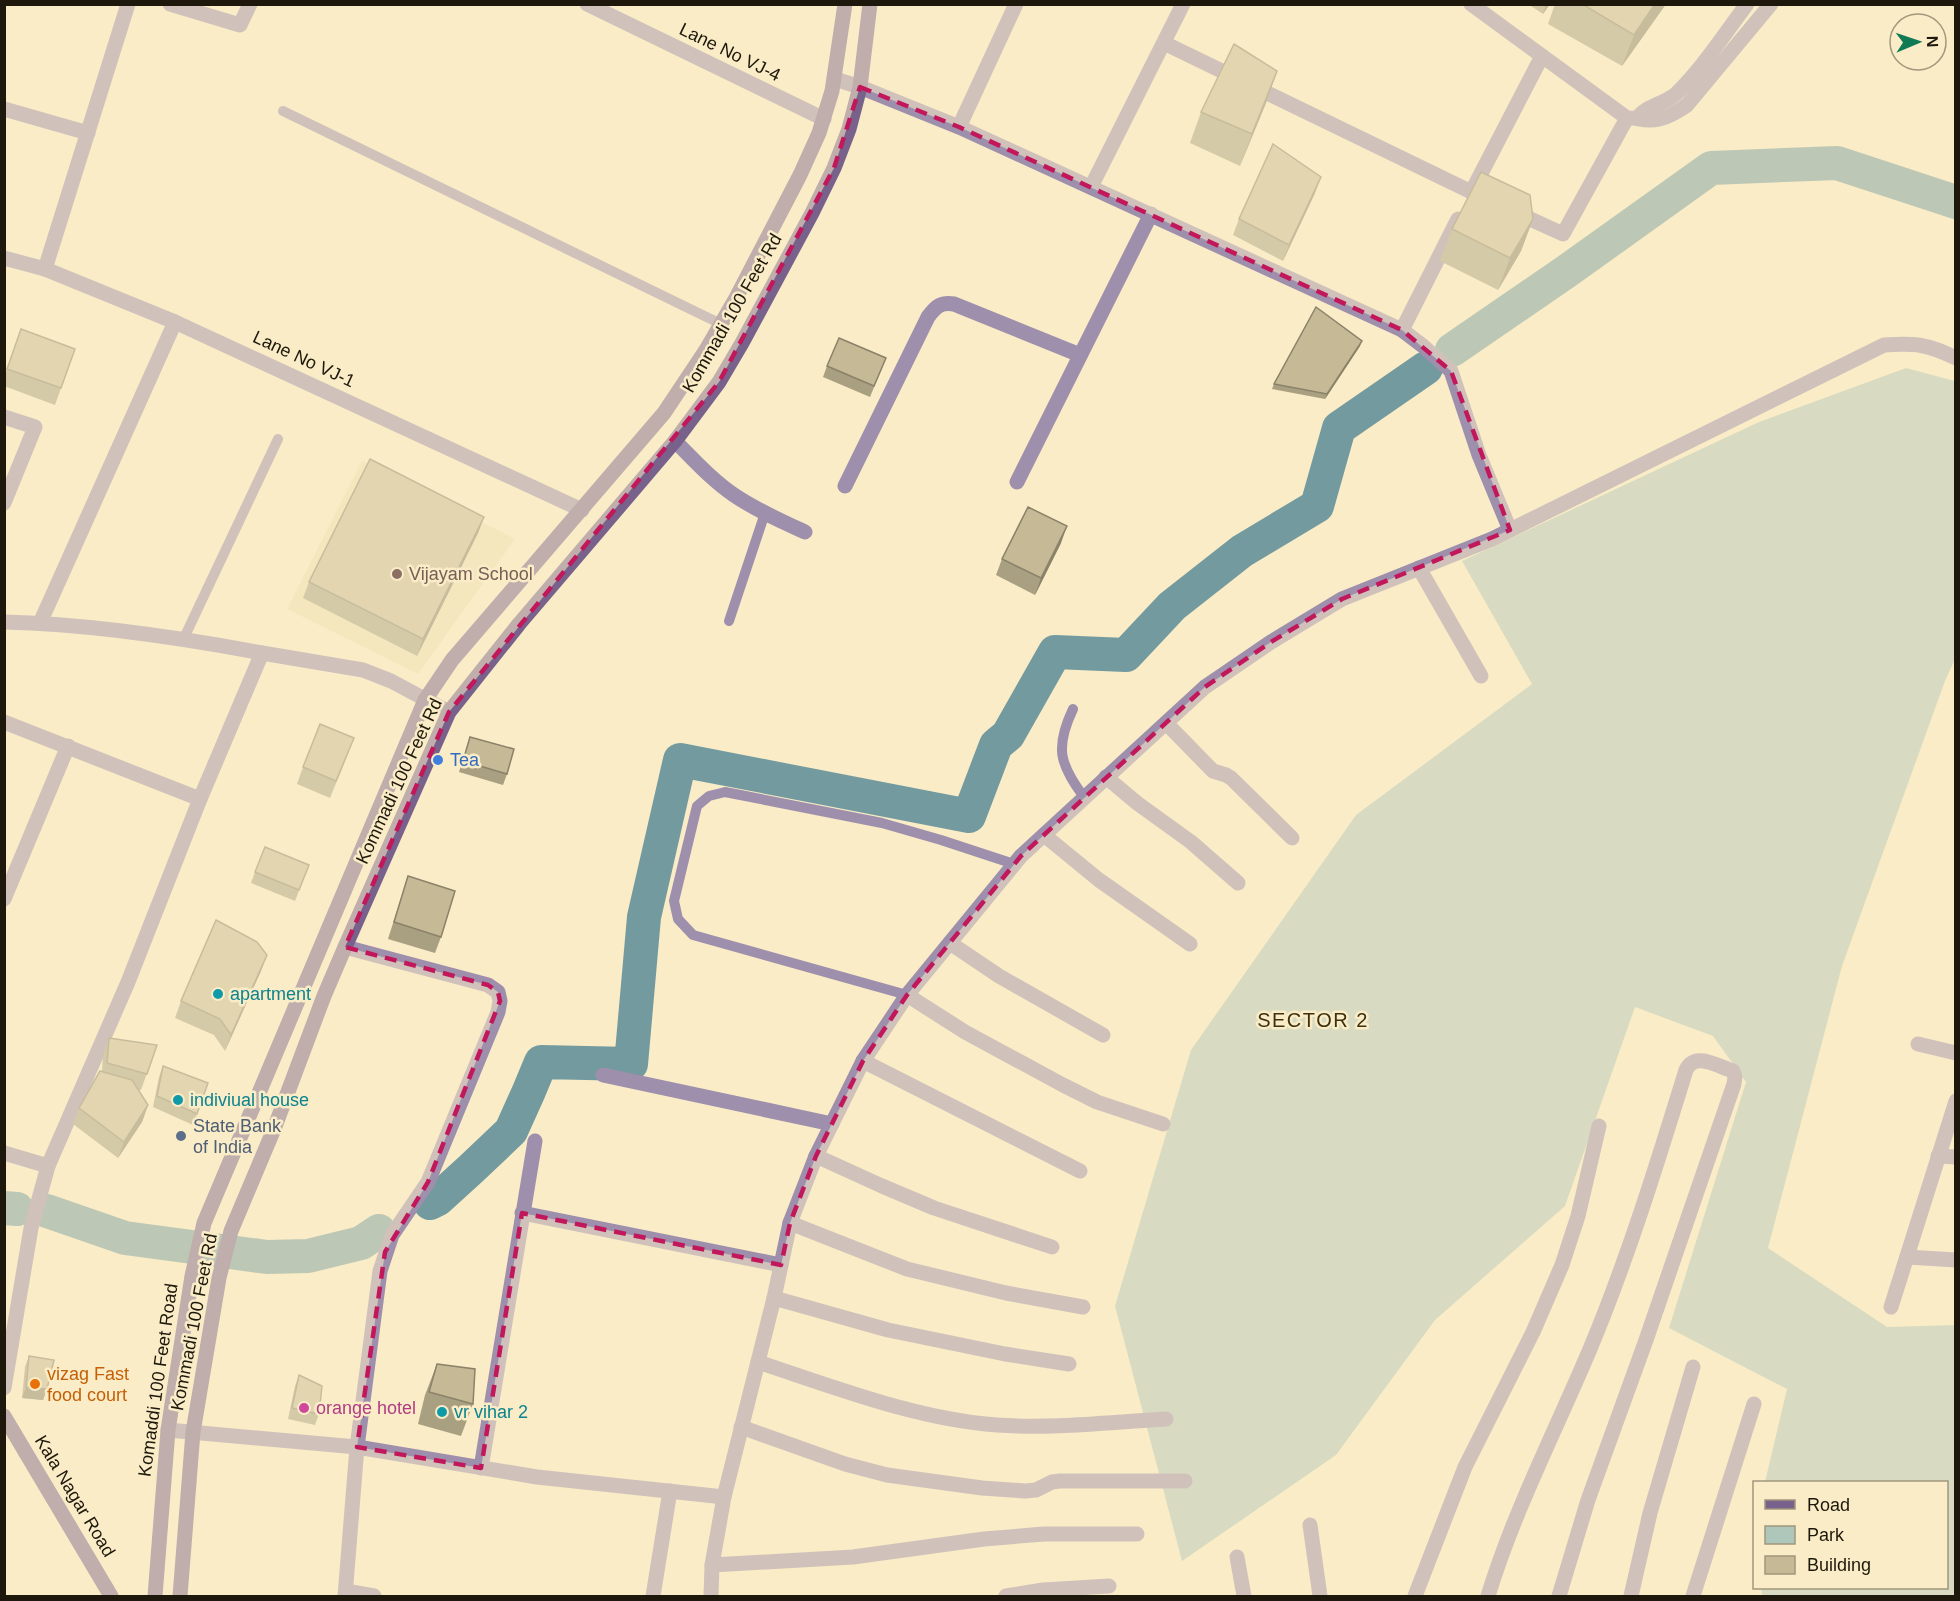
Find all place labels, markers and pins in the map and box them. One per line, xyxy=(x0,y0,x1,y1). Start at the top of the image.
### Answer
place label: Vijayam School xyxy=(409,564,533,584)
marker: Vijayam School xyxy=(390,567,404,581)
place label: Tea xyxy=(450,750,480,770)
marker: Tea xyxy=(431,753,445,767)
place label: apartment xyxy=(230,984,311,1004)
marker: apartment xyxy=(211,987,225,1001)
place label: indiviual house xyxy=(190,1090,309,1110)
marker: indiviual house xyxy=(171,1093,185,1107)
place label: State Bank of India xyxy=(193,1116,282,1157)
marker: State Bank of India xyxy=(174,1129,188,1143)
place label: vizag Fast food court xyxy=(47,1364,129,1405)
marker: vizag Fast food court xyxy=(28,1377,42,1391)
place label: orange hotel xyxy=(316,1398,416,1418)
marker: orange hotel xyxy=(297,1401,311,1415)
place label: vr vihar 2 xyxy=(454,1402,528,1422)
marker: vr vihar 2 xyxy=(435,1405,449,1419)

